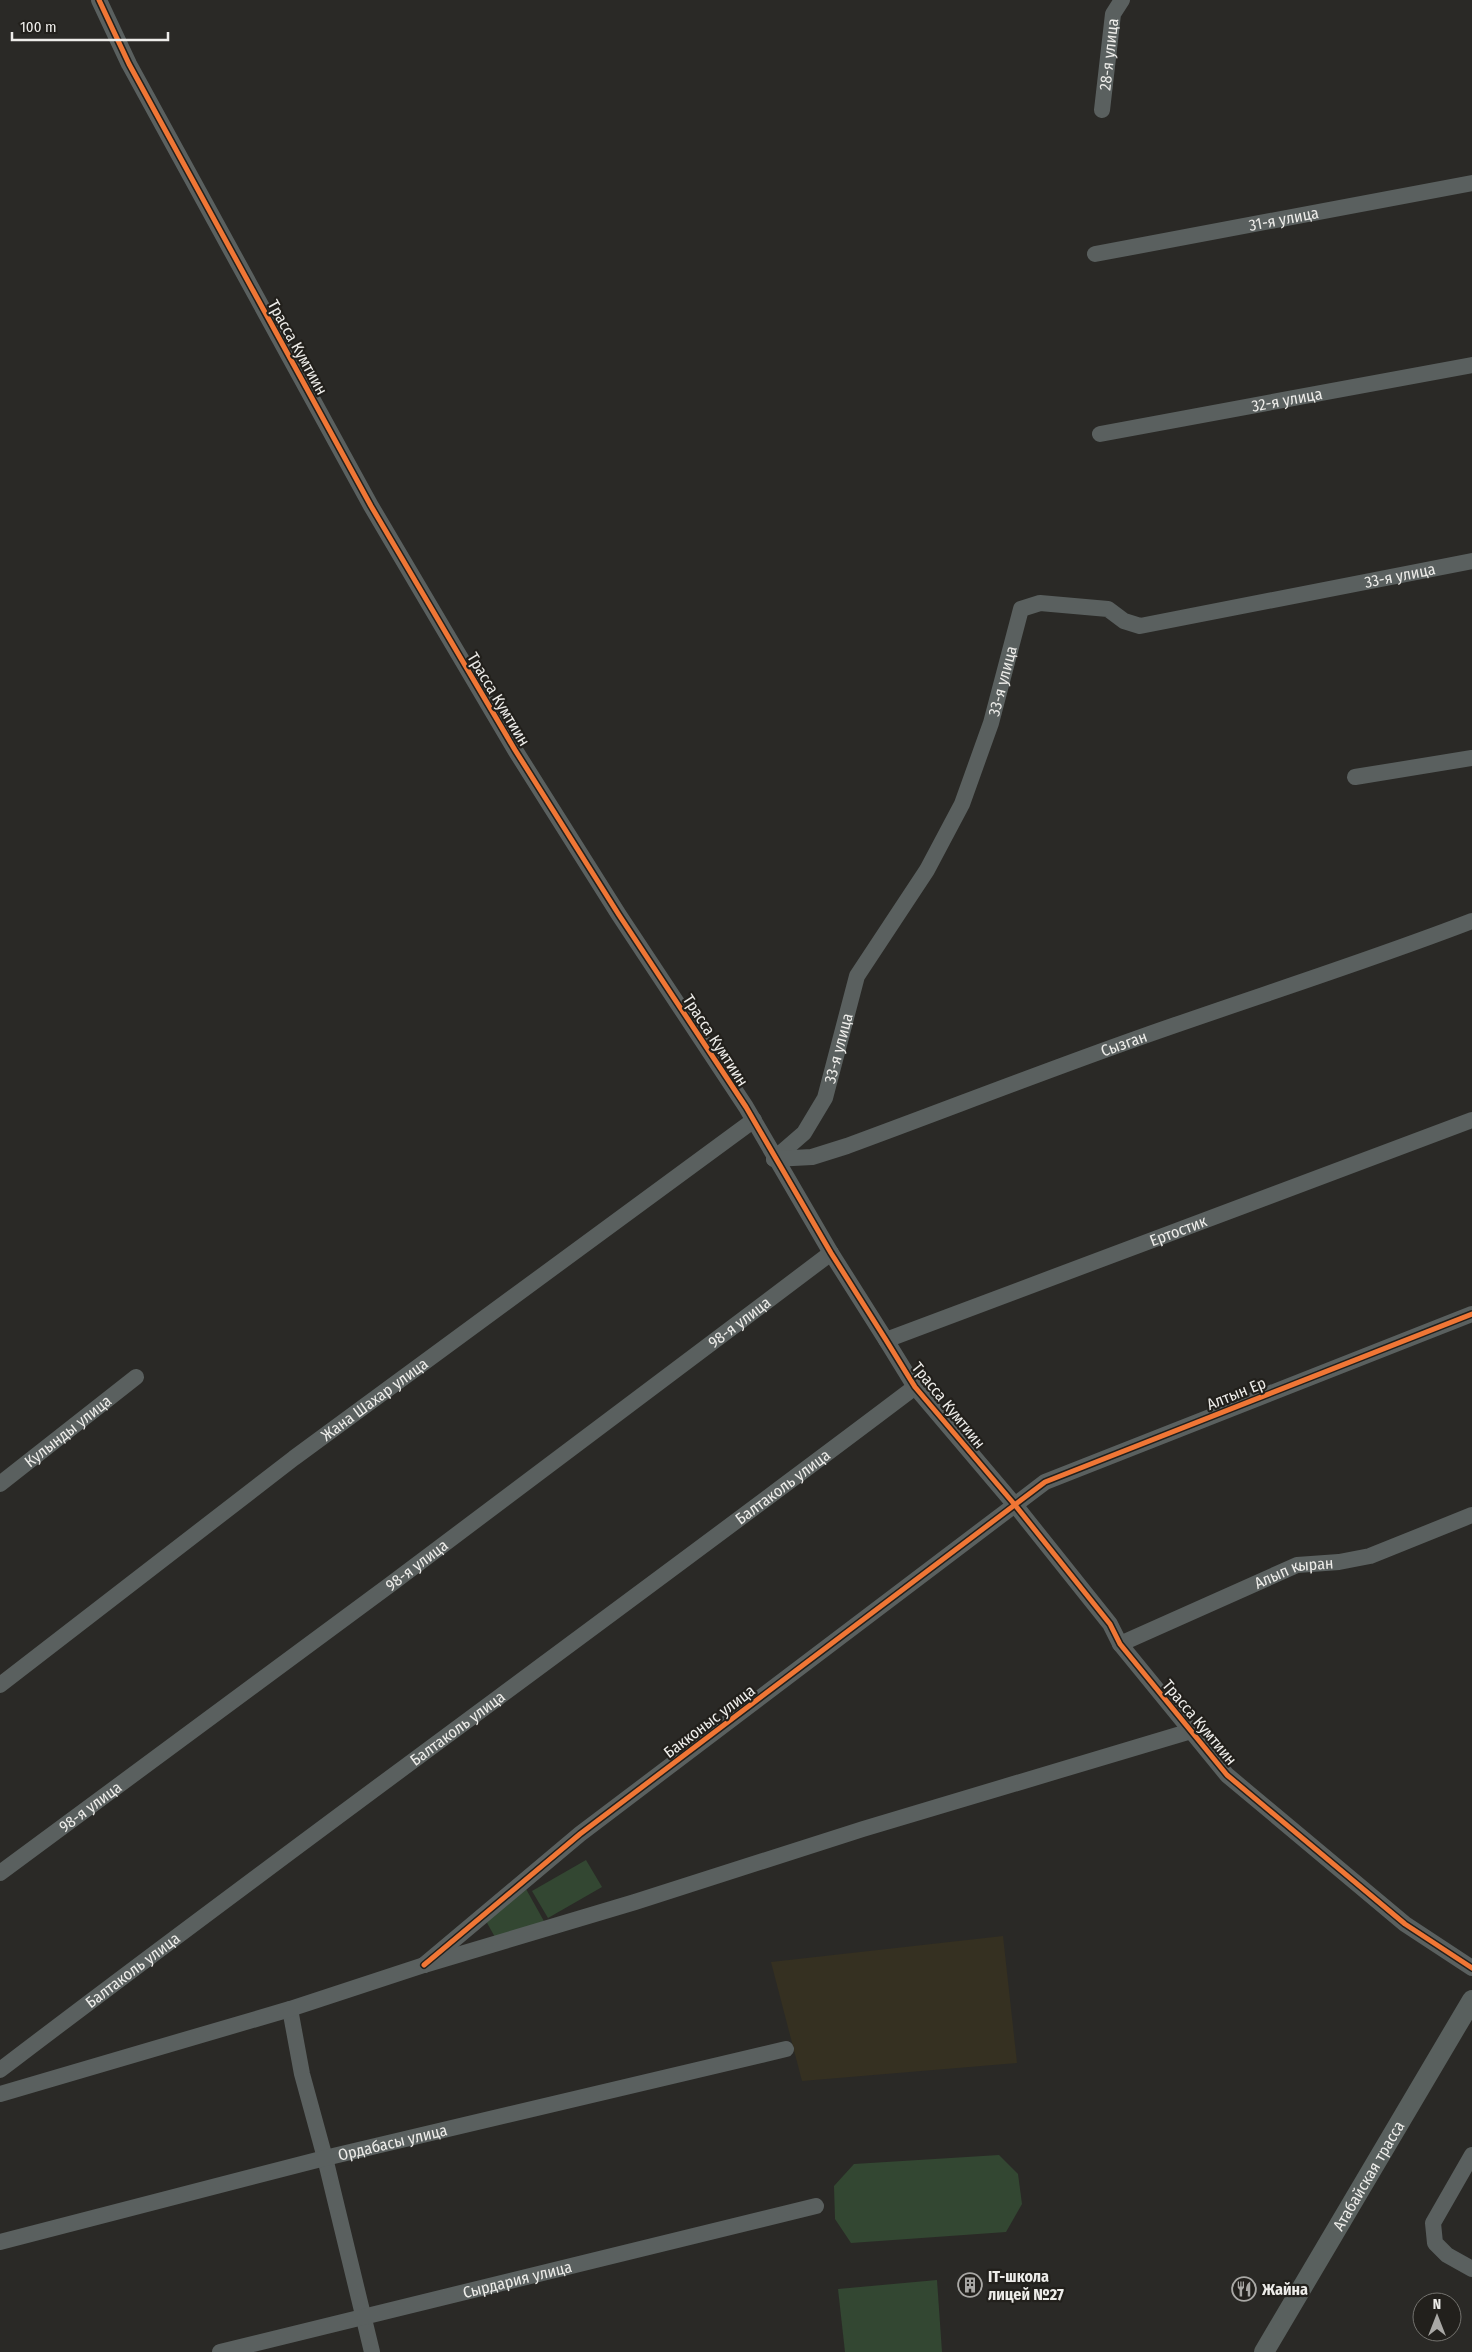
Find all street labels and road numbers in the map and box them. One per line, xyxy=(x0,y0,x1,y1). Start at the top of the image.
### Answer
street label: 28-я улица xyxy=(1095,17,1122,92)
street label: 31-я улица xyxy=(1247,203,1320,235)
street label: Трасса Кумтиин xyxy=(264,296,331,398)
street label: 32-я улица xyxy=(1250,384,1324,416)
street label: 33-я улица xyxy=(1363,559,1437,592)
street label: 33-я улица xyxy=(984,644,1021,718)
street label: Трасса Кумтиин xyxy=(463,649,534,749)
street label: Трасса Кумтиин xyxy=(679,991,752,1090)
street label: 33-я улица xyxy=(820,1011,857,1086)
street label: Сызган xyxy=(1098,1027,1150,1061)
street label: Ертостик xyxy=(1147,1211,1210,1250)
street label: 98-я улица xyxy=(705,1293,775,1352)
street label: Жана Шахар улица xyxy=(317,1354,432,1445)
street label: Трасса Кумтиин xyxy=(908,1358,989,1452)
street label: Алтын Ер xyxy=(1204,1373,1269,1414)
street label: Кулынды улица xyxy=(21,1391,115,1471)
street label: Балтаколь улица xyxy=(732,1445,834,1529)
street label: 98-я улица xyxy=(382,1536,452,1595)
street label: Алып кыран xyxy=(1251,1553,1334,1593)
street label: Трасса Кумтиин xyxy=(1158,1676,1241,1769)
street label: Бакконыс улица xyxy=(660,1681,759,1762)
street label: Балтаколь улица xyxy=(406,1687,509,1770)
street label: 98-я улица xyxy=(55,1777,126,1836)
street label: Балтаколь улица xyxy=(82,1928,184,2012)
street label: Атабайская трасса xyxy=(1329,2117,1409,2234)
street label: Ордабасы улица xyxy=(336,2120,449,2165)
street label: Сырдария улица xyxy=(461,2257,574,2302)

